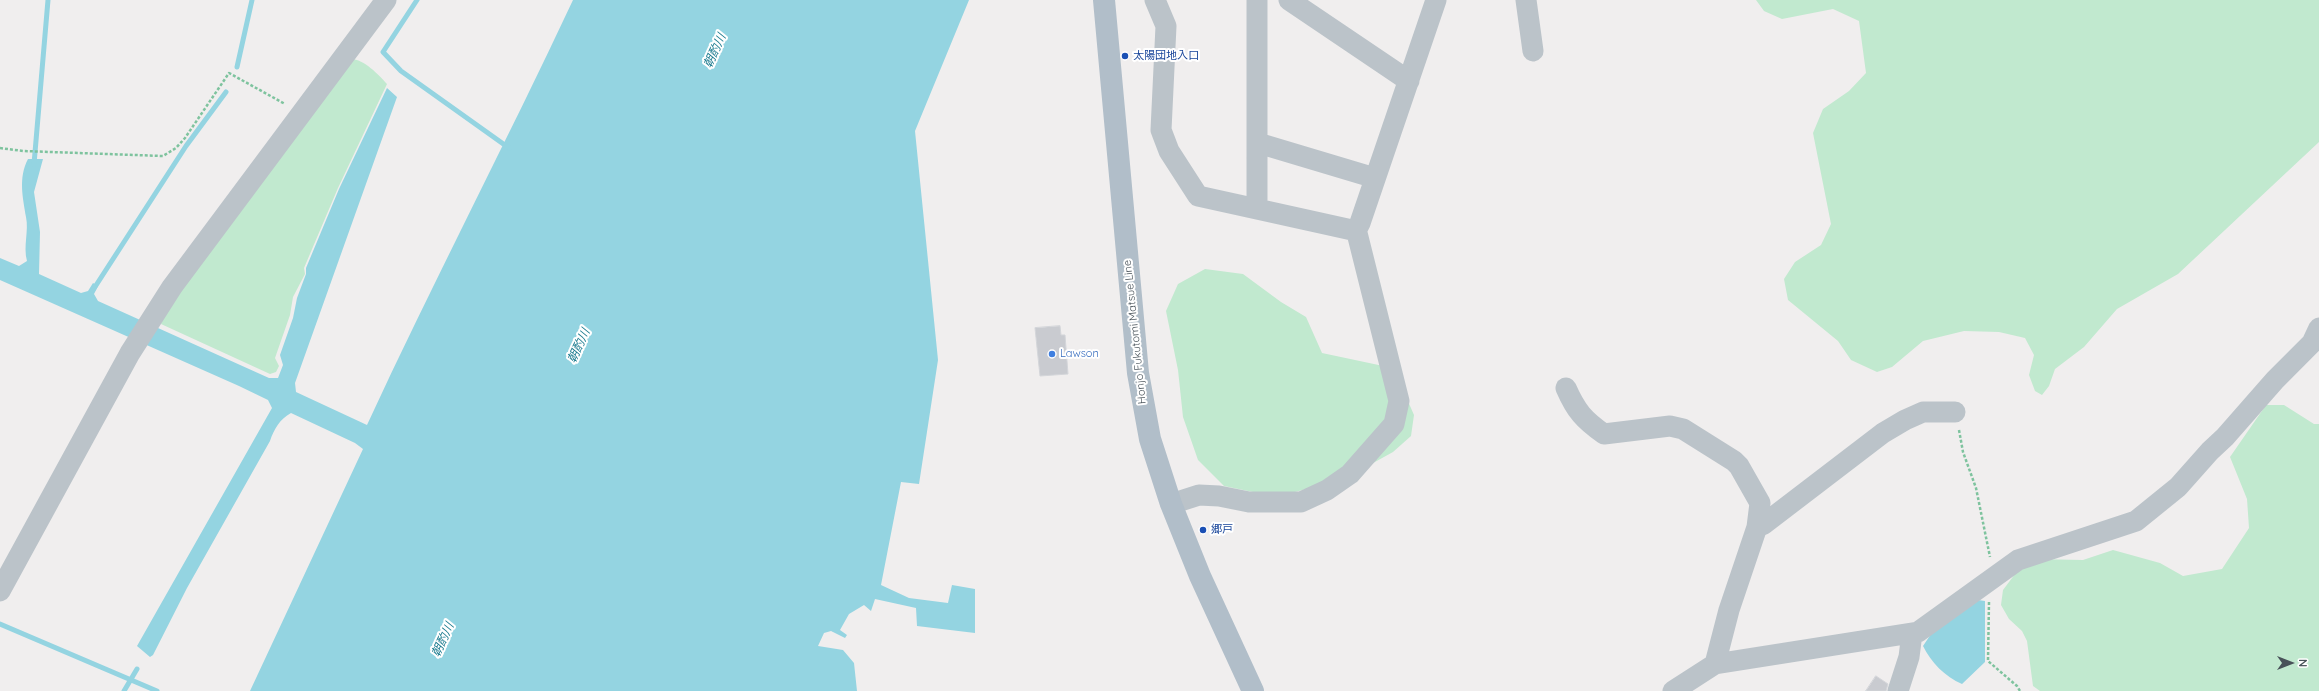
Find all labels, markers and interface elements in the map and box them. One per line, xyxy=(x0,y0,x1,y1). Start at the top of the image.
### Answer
water label: 朝酌川 xyxy=(701,32,729,70)
place label: 太陽団地入口 xyxy=(1133,49,1199,63)
marker: 太陽団地入口 xyxy=(1120,51,1130,61)
street label: Honjo Fukutomi Matsue Line xyxy=(1121,259,1149,405)
water label: 朝酌川 xyxy=(565,327,593,365)
place label: Lawson xyxy=(1060,347,1099,361)
marker: Lawson xyxy=(1047,349,1057,359)
place label: 郷戸 xyxy=(1211,523,1233,537)
marker: 郷戸 xyxy=(1198,525,1208,535)
water label: 朝酌川 xyxy=(429,621,457,659)
north arrow xyxy=(2271,643,2311,683)
text: N xyxy=(2296,659,2310,667)

